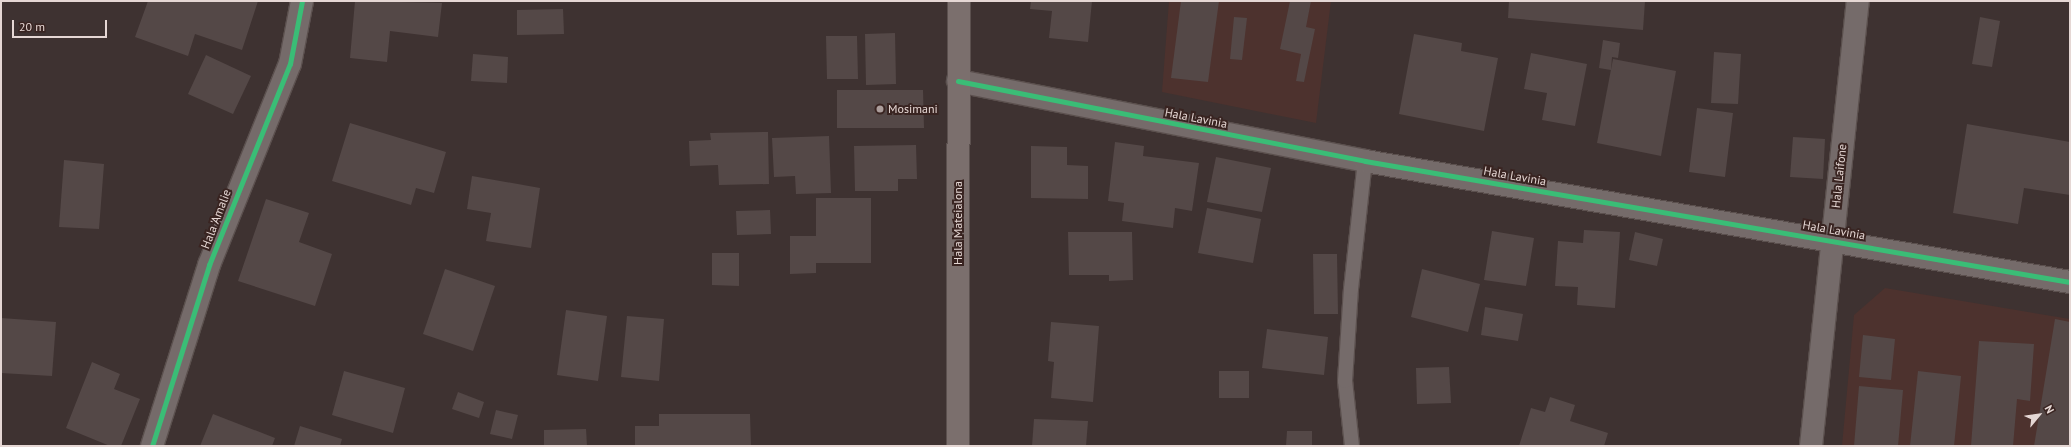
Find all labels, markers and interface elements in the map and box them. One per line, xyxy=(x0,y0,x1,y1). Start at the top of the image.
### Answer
scale bar xyxy=(14,12,109,38)
text: 20 m xyxy=(19,19,45,34)
place label: Mosimani xyxy=(888,102,938,116)
marker: Mosimani xyxy=(875,104,885,114)
street label: Hala Lavinia xyxy=(1164,105,1228,131)
street label: Hala Laifone xyxy=(1828,143,1850,209)
street label: Hala Lavinia xyxy=(1483,163,1547,189)
street label: Hala Mateialona xyxy=(951,181,965,265)
street label: Hala 'Amalie xyxy=(198,187,234,251)
street label: Hala Lavinia xyxy=(1802,217,1866,243)
north arrow xyxy=(2019,395,2059,435)
text: N xyxy=(2042,403,2057,416)

